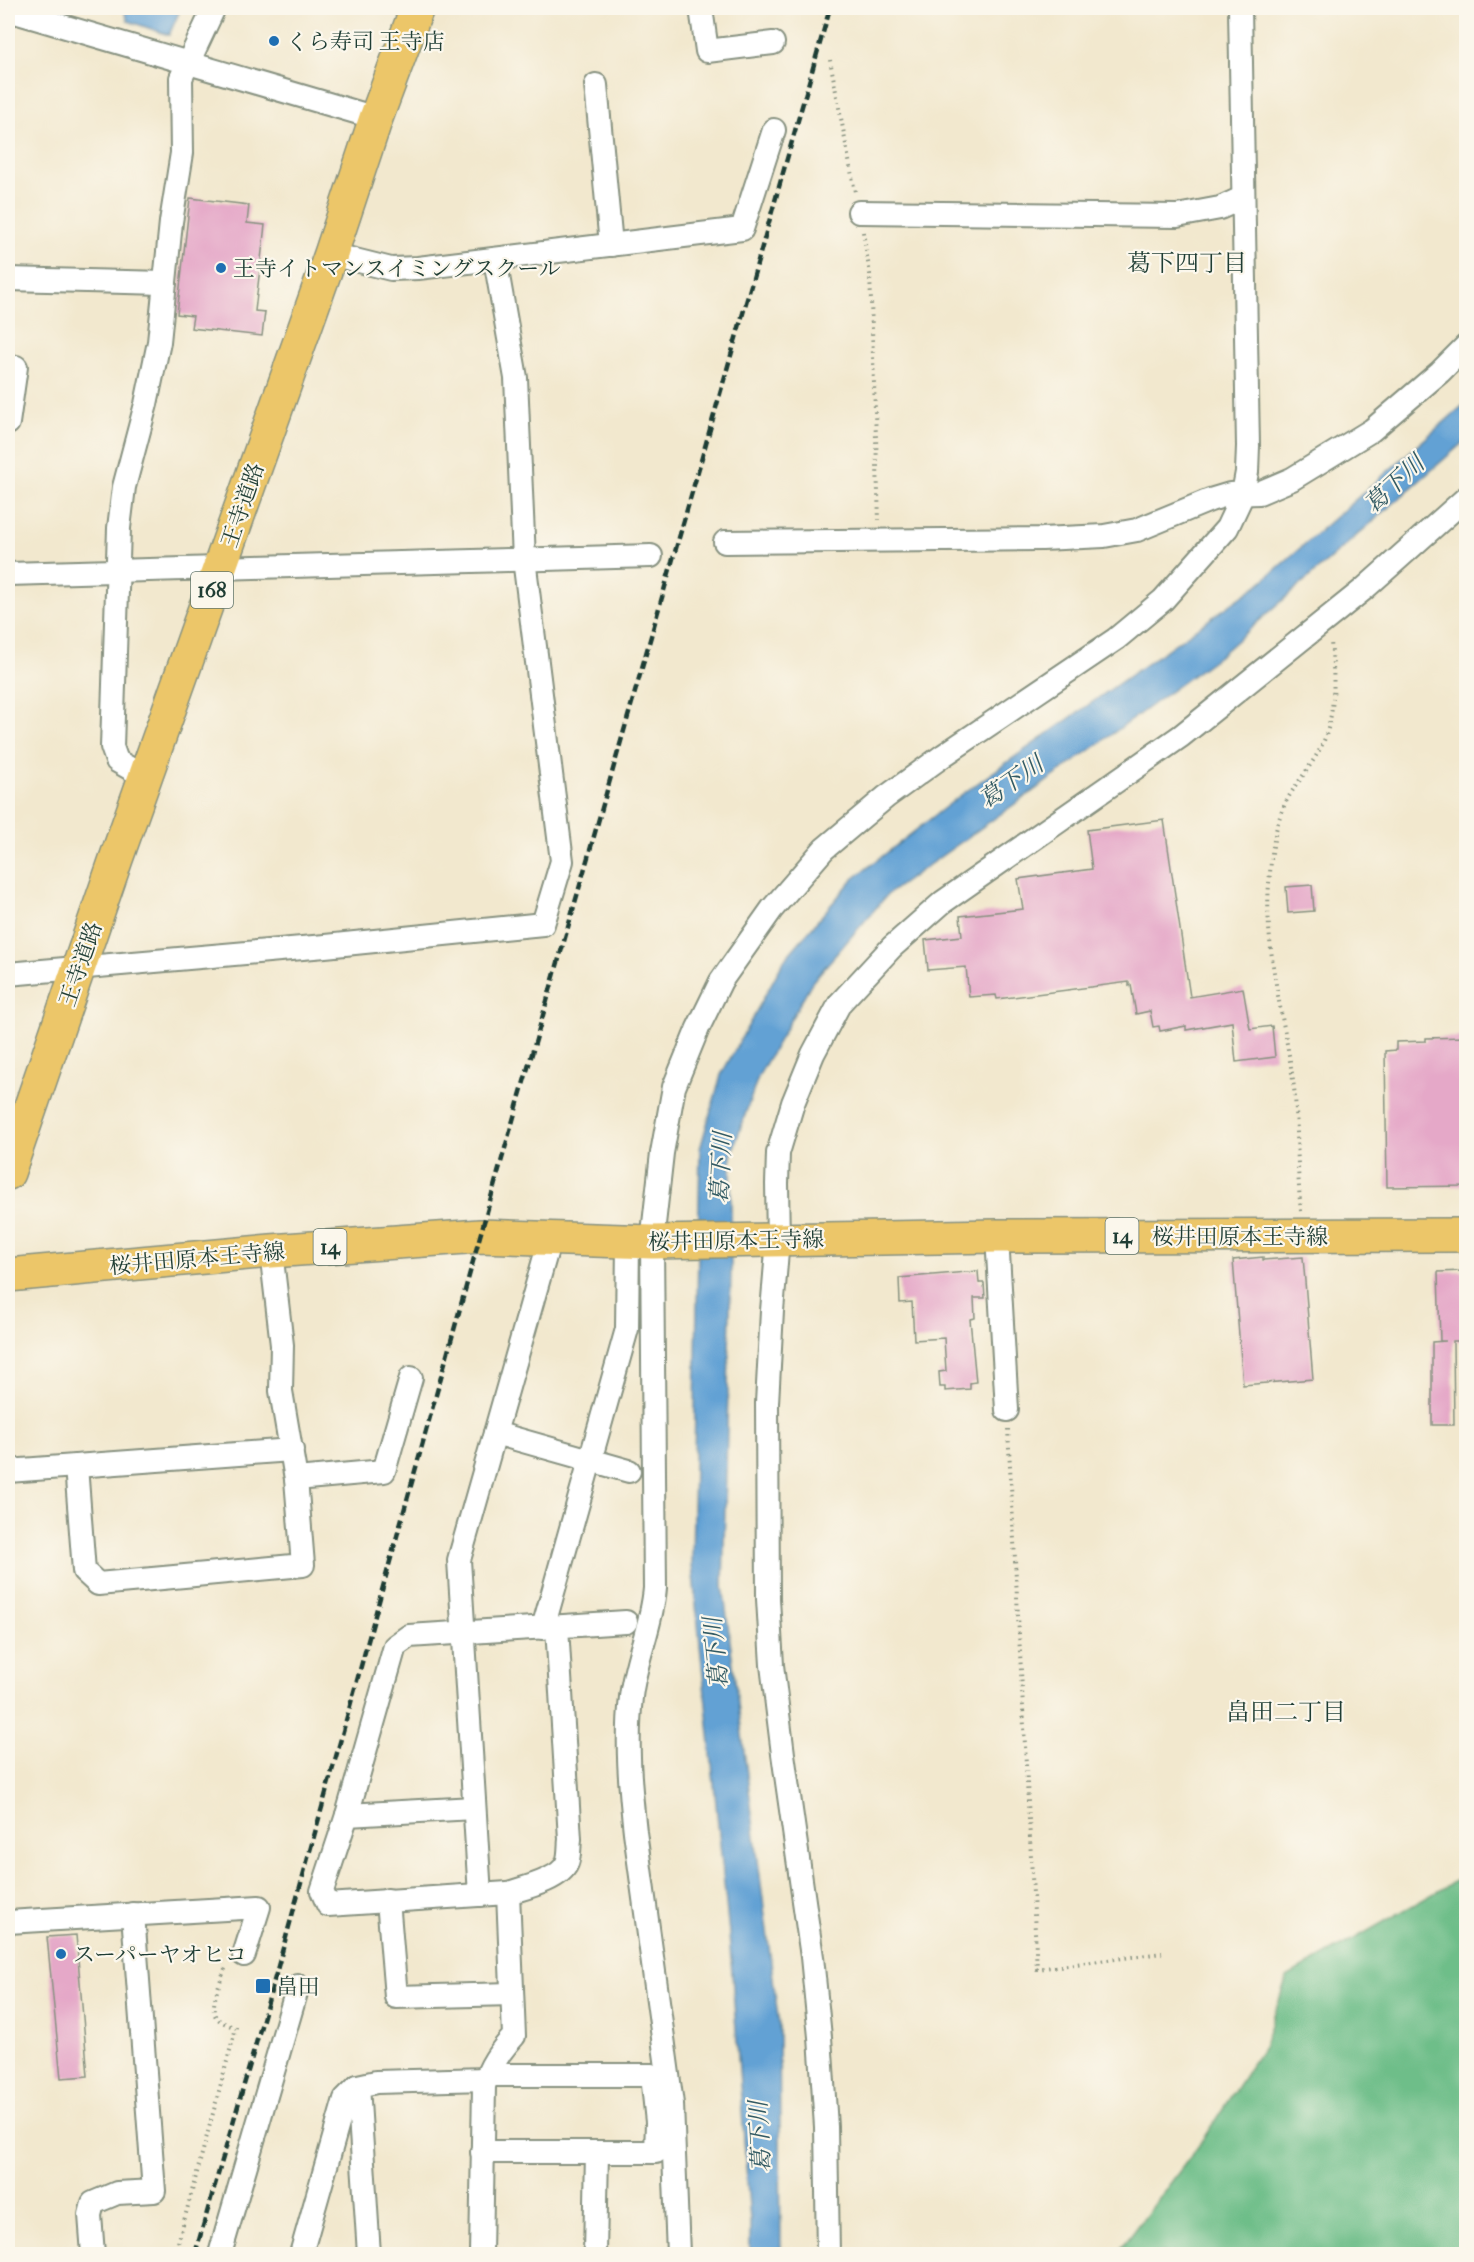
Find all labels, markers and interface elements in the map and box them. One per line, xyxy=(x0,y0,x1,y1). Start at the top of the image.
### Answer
place label: くら寿司 王寺店 xyxy=(286,29,445,55)
marker: くら寿司 王寺店 xyxy=(267,34,281,48)
district label: 葛下四丁目 xyxy=(1127,249,1247,277)
place label: 王寺イトマンスイミングスクール xyxy=(233,256,561,282)
marker: 王寺イトマンスイミングスクール xyxy=(214,261,228,275)
water label: 葛下川 xyxy=(1358,447,1432,519)
street label: 王寺道路 xyxy=(216,459,270,551)
road number: 168 xyxy=(191,572,233,608)
water label: 葛下川 xyxy=(973,748,1051,814)
street label: 王寺道路 xyxy=(54,918,108,1010)
water label: 葛下川 xyxy=(705,1128,737,1205)
road number: 14 xyxy=(1106,1218,1138,1254)
street label: 桜井田原本王寺線 xyxy=(1152,1224,1328,1250)
street label: 桜井田原本王寺線 xyxy=(648,1226,824,1256)
road number: 14 xyxy=(314,1229,346,1265)
street label: 桜井田原本王寺線 xyxy=(108,1238,286,1280)
water label: 葛下川 xyxy=(698,1613,734,1690)
district label: 畠田二丁目 xyxy=(1226,1698,1346,1726)
place label: スーパーヤオヒコ xyxy=(73,1942,247,1968)
marker: スーパーヤオヒコ xyxy=(54,1947,68,1961)
place label: 畠田 xyxy=(276,1974,320,2000)
marker: 畠田 xyxy=(254,1977,272,1995)
water label: 葛下川 xyxy=(744,2097,776,2174)

